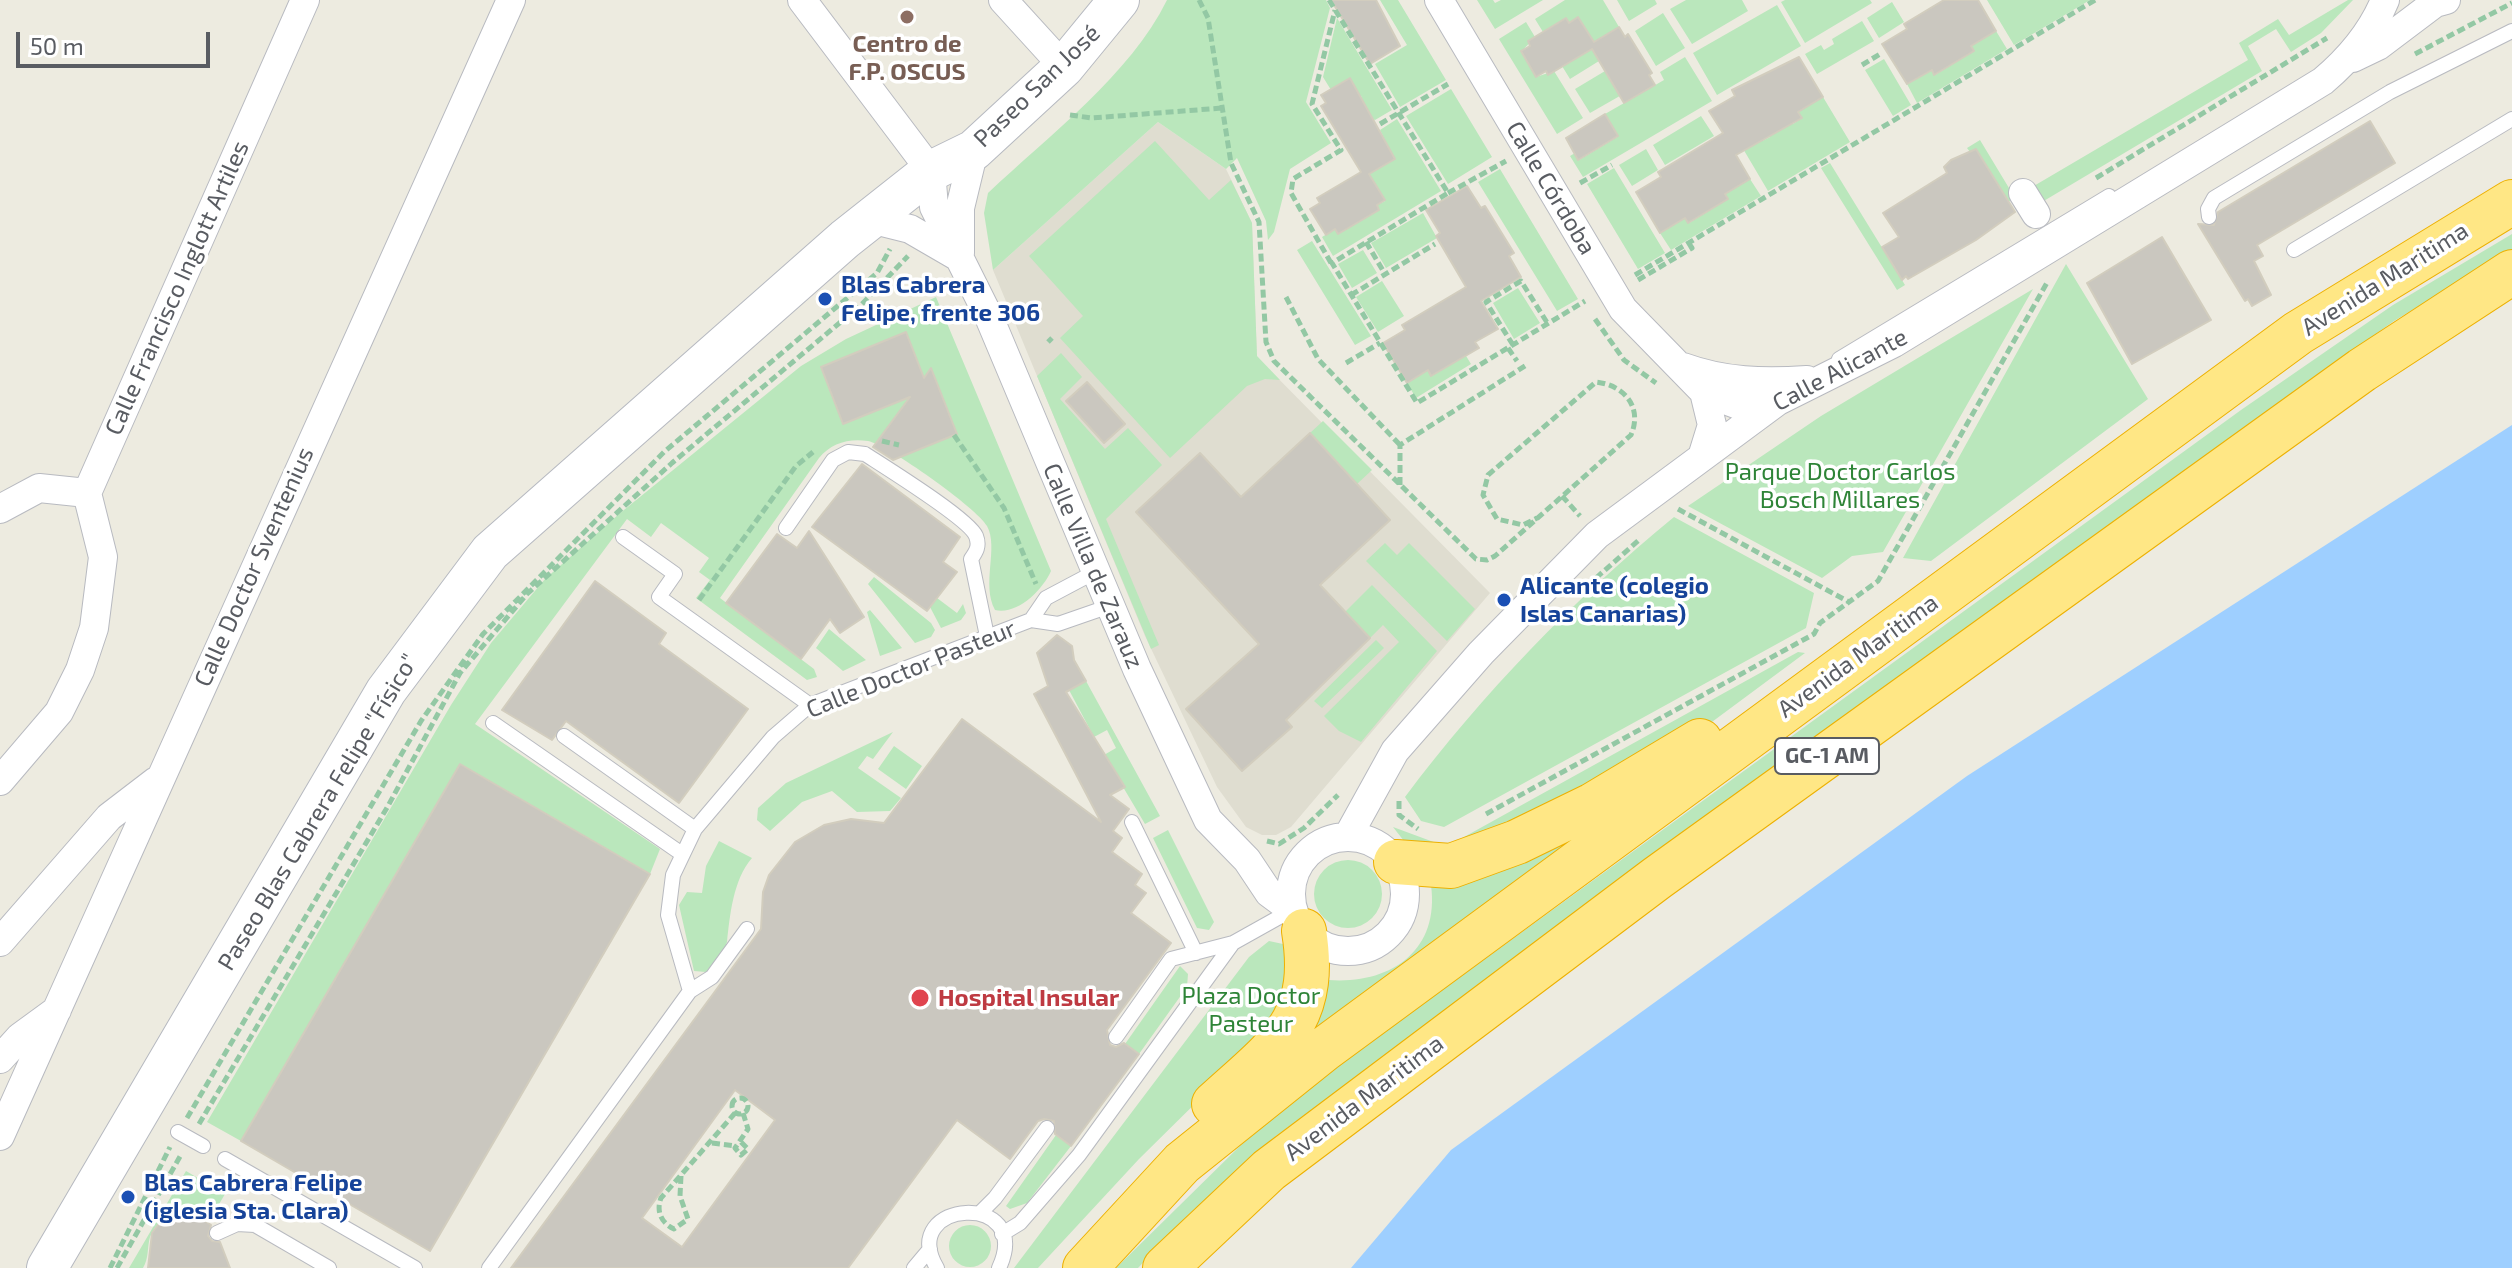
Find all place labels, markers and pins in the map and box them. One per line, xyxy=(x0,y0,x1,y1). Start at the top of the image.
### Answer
marker: Centro de F.P. OSCUS xyxy=(898,8,916,26)
place label: Centro de F.P. OSCUS xyxy=(849,30,965,86)
place label: Blas Cabrera Felipe, frente 306 xyxy=(841,271,1040,327)
marker: Blas Cabrera Felipe, frente 306 xyxy=(816,290,834,308)
place label: Alicante (colegio Islas Canarias) xyxy=(1520,572,1709,628)
marker: Alicante (colegio Islas Canarias) xyxy=(1495,591,1513,609)
place label: Hospital Insular xyxy=(938,984,1119,1012)
marker: Hospital Insular xyxy=(909,987,931,1009)
place label: Blas Cabrera Felipe (iglesia Sta. Clara) xyxy=(144,1169,362,1225)
marker: Blas Cabrera Felipe (iglesia Sta. Clara) xyxy=(119,1188,137,1206)

